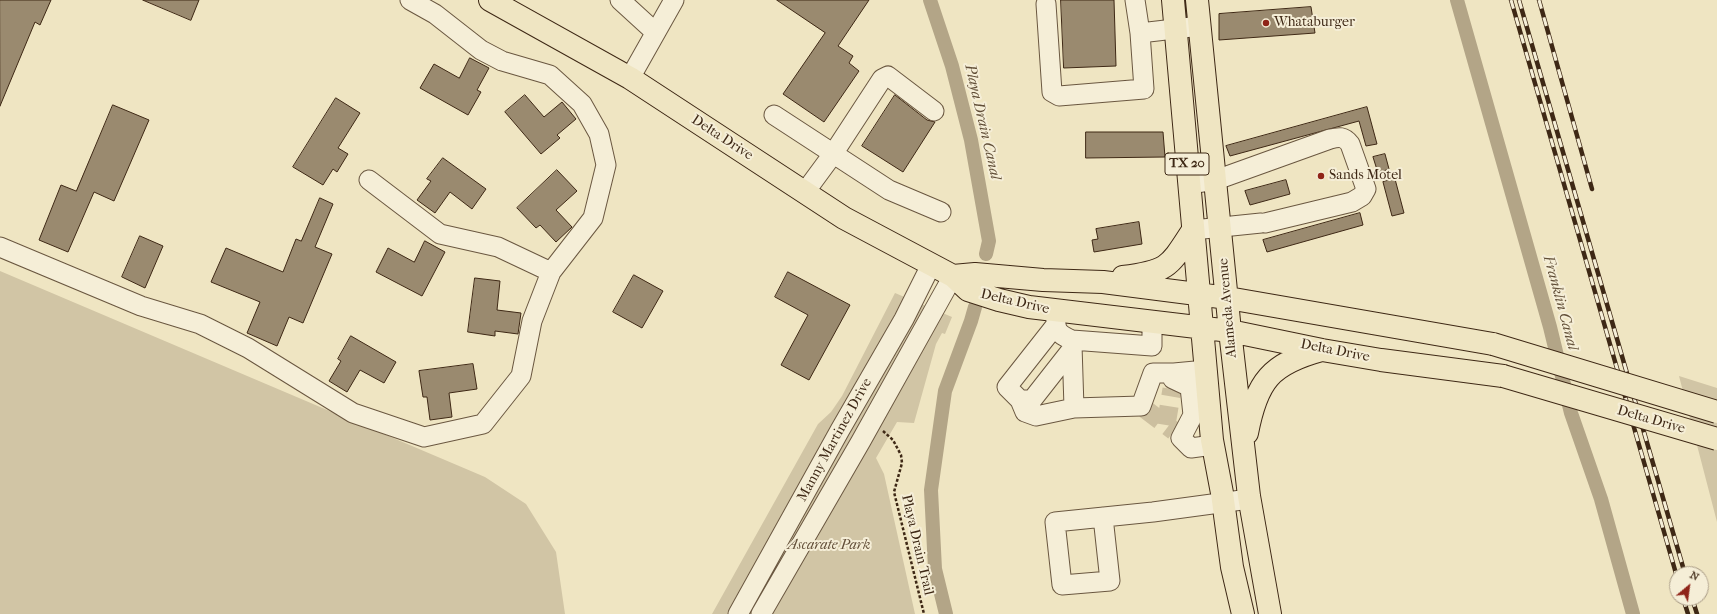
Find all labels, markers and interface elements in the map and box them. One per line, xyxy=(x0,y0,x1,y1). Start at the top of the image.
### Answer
place label: Whataburger xyxy=(1274,15,1355,31)
marker: Whataburger xyxy=(1261,18,1271,28)
water label: Playa Drain Canal xyxy=(960,63,1004,181)
street label: Delta Drive xyxy=(688,112,756,164)
road number: TX 20 xyxy=(1165,153,1209,175)
place label: Sands Motel xyxy=(1329,168,1402,184)
marker: Sands Motel xyxy=(1316,171,1326,181)
water label: Franklin Canal xyxy=(1539,254,1581,352)
street label: Alameda Avenue xyxy=(1215,257,1241,359)
street label: Delta Drive xyxy=(979,286,1051,318)
street label: Delta Drive xyxy=(1299,336,1371,366)
street label: Manny Martinez Drive xyxy=(794,375,876,505)
street label: Delta Drive xyxy=(1615,402,1687,438)
street label: Playa Drain Trail xyxy=(897,493,937,597)
park label: Ascarate Park xyxy=(788,538,870,554)
north arrow xyxy=(1669,566,1709,606)
text: N xyxy=(1688,568,1701,584)

